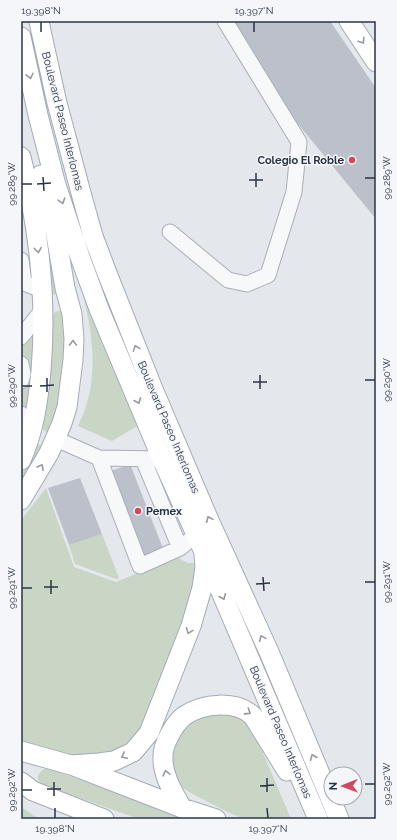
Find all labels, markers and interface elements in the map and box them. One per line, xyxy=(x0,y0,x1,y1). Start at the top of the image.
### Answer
text: 19.398°N xyxy=(21,5,61,16)
text: 19.397°N xyxy=(235,5,273,16)
one-way arrow xyxy=(358,37,365,44)
street label: Boulevard Paseo Interlomas xyxy=(39,50,86,192)
one-way arrow xyxy=(25,72,33,79)
place label: Colegio El Roble xyxy=(257,154,344,167)
marker: Colegio El Roble xyxy=(347,155,357,165)
text: 99.289°W xyxy=(381,156,392,200)
text: 99.289°W xyxy=(6,162,17,206)
one-way arrow xyxy=(57,198,66,205)
one-way arrow xyxy=(33,247,42,253)
one-way arrow xyxy=(69,340,77,346)
one-way arrow xyxy=(133,344,141,351)
text: 99.290°W xyxy=(381,358,392,402)
street label: Boulevard Paseo Interlomas xyxy=(135,359,202,495)
text: 99.290°W xyxy=(6,364,17,408)
one-way arrow xyxy=(133,397,141,405)
one-way arrow xyxy=(37,463,44,471)
place label: Pemex xyxy=(146,505,182,518)
marker: Pemex xyxy=(133,506,143,516)
one-way arrow xyxy=(205,516,213,523)
text: 99.291°W xyxy=(381,561,392,603)
text: 99.291°W xyxy=(6,567,17,609)
one-way arrow xyxy=(219,594,227,601)
one-way arrow xyxy=(186,628,194,635)
one-way arrow xyxy=(259,634,267,642)
street label: Boulevard Paseo Interlomas xyxy=(247,664,314,800)
one-way arrow xyxy=(243,707,250,714)
one-way arrow xyxy=(121,751,128,759)
one-way arrow xyxy=(309,754,317,761)
text: 99.292°W xyxy=(381,762,392,805)
north arrow xyxy=(323,766,363,806)
text: 99.292°W xyxy=(6,768,17,811)
one-way arrow xyxy=(162,769,170,776)
text: N xyxy=(327,782,340,790)
text: 19.398°N xyxy=(35,823,75,834)
text: 19.397°N xyxy=(249,823,287,834)

